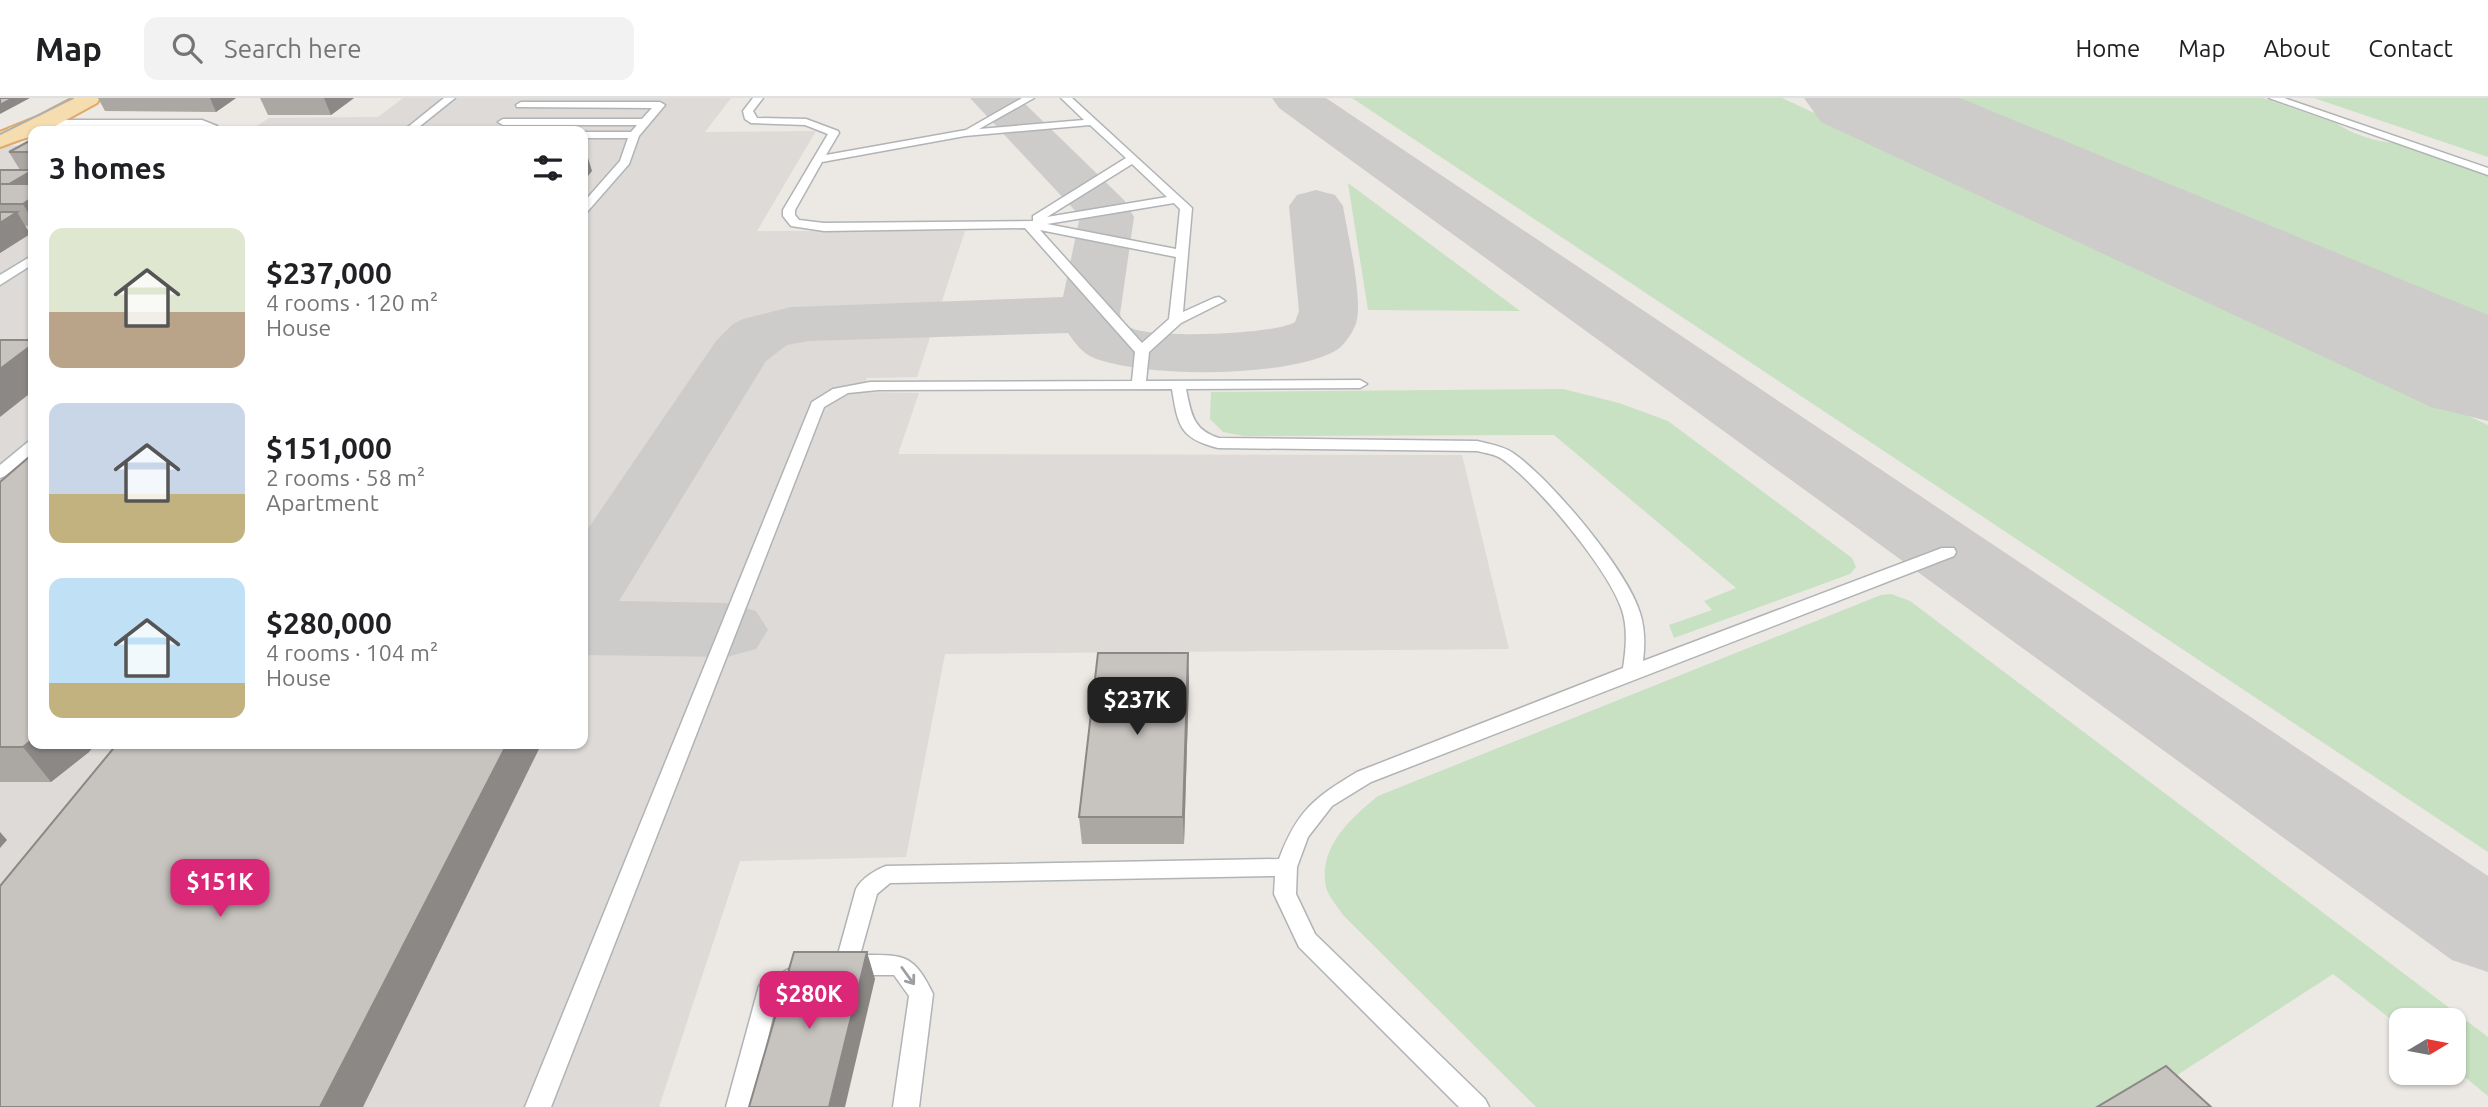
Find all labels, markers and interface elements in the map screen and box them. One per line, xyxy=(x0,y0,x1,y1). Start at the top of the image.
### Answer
search box xyxy=(144,17,634,80)
icon: search xyxy=(168,29,206,67)
text: Map xyxy=(35,30,102,67)
text: Search here xyxy=(224,34,362,63)
text: Home xyxy=(2075,35,2140,62)
text: Map xyxy=(2178,35,2225,62)
text: About xyxy=(2263,35,2330,62)
text: Contact xyxy=(2368,35,2453,62)
icon: filters xyxy=(529,149,567,187)
text: 3 homes xyxy=(49,151,166,185)
icon: home xyxy=(105,256,189,340)
text: $237,000 xyxy=(266,256,392,290)
text: 4 rooms · 120 m² xyxy=(266,290,438,315)
text: House xyxy=(266,315,331,340)
icon: home xyxy=(105,431,189,515)
text: $151,000 xyxy=(266,431,392,465)
text: 2 rooms · 58 m² xyxy=(266,465,425,490)
text: Apartment xyxy=(266,490,379,515)
icon: home xyxy=(105,606,189,690)
text: $280,000 xyxy=(266,606,392,640)
text: 4 rooms · 104 m² xyxy=(266,640,438,665)
text: House xyxy=(266,665,331,690)
pin: $237K xyxy=(1088,678,1186,737)
text: $237K xyxy=(1103,687,1171,712)
pin: $151K xyxy=(171,860,269,919)
text: $151K xyxy=(186,869,254,894)
one-way arrow xyxy=(901,966,916,985)
pin: $280K xyxy=(760,972,858,1031)
text: $280K xyxy=(775,981,843,1006)
north arrow xyxy=(2389,1008,2466,1085)
map controls xyxy=(2389,1008,2466,1085)

